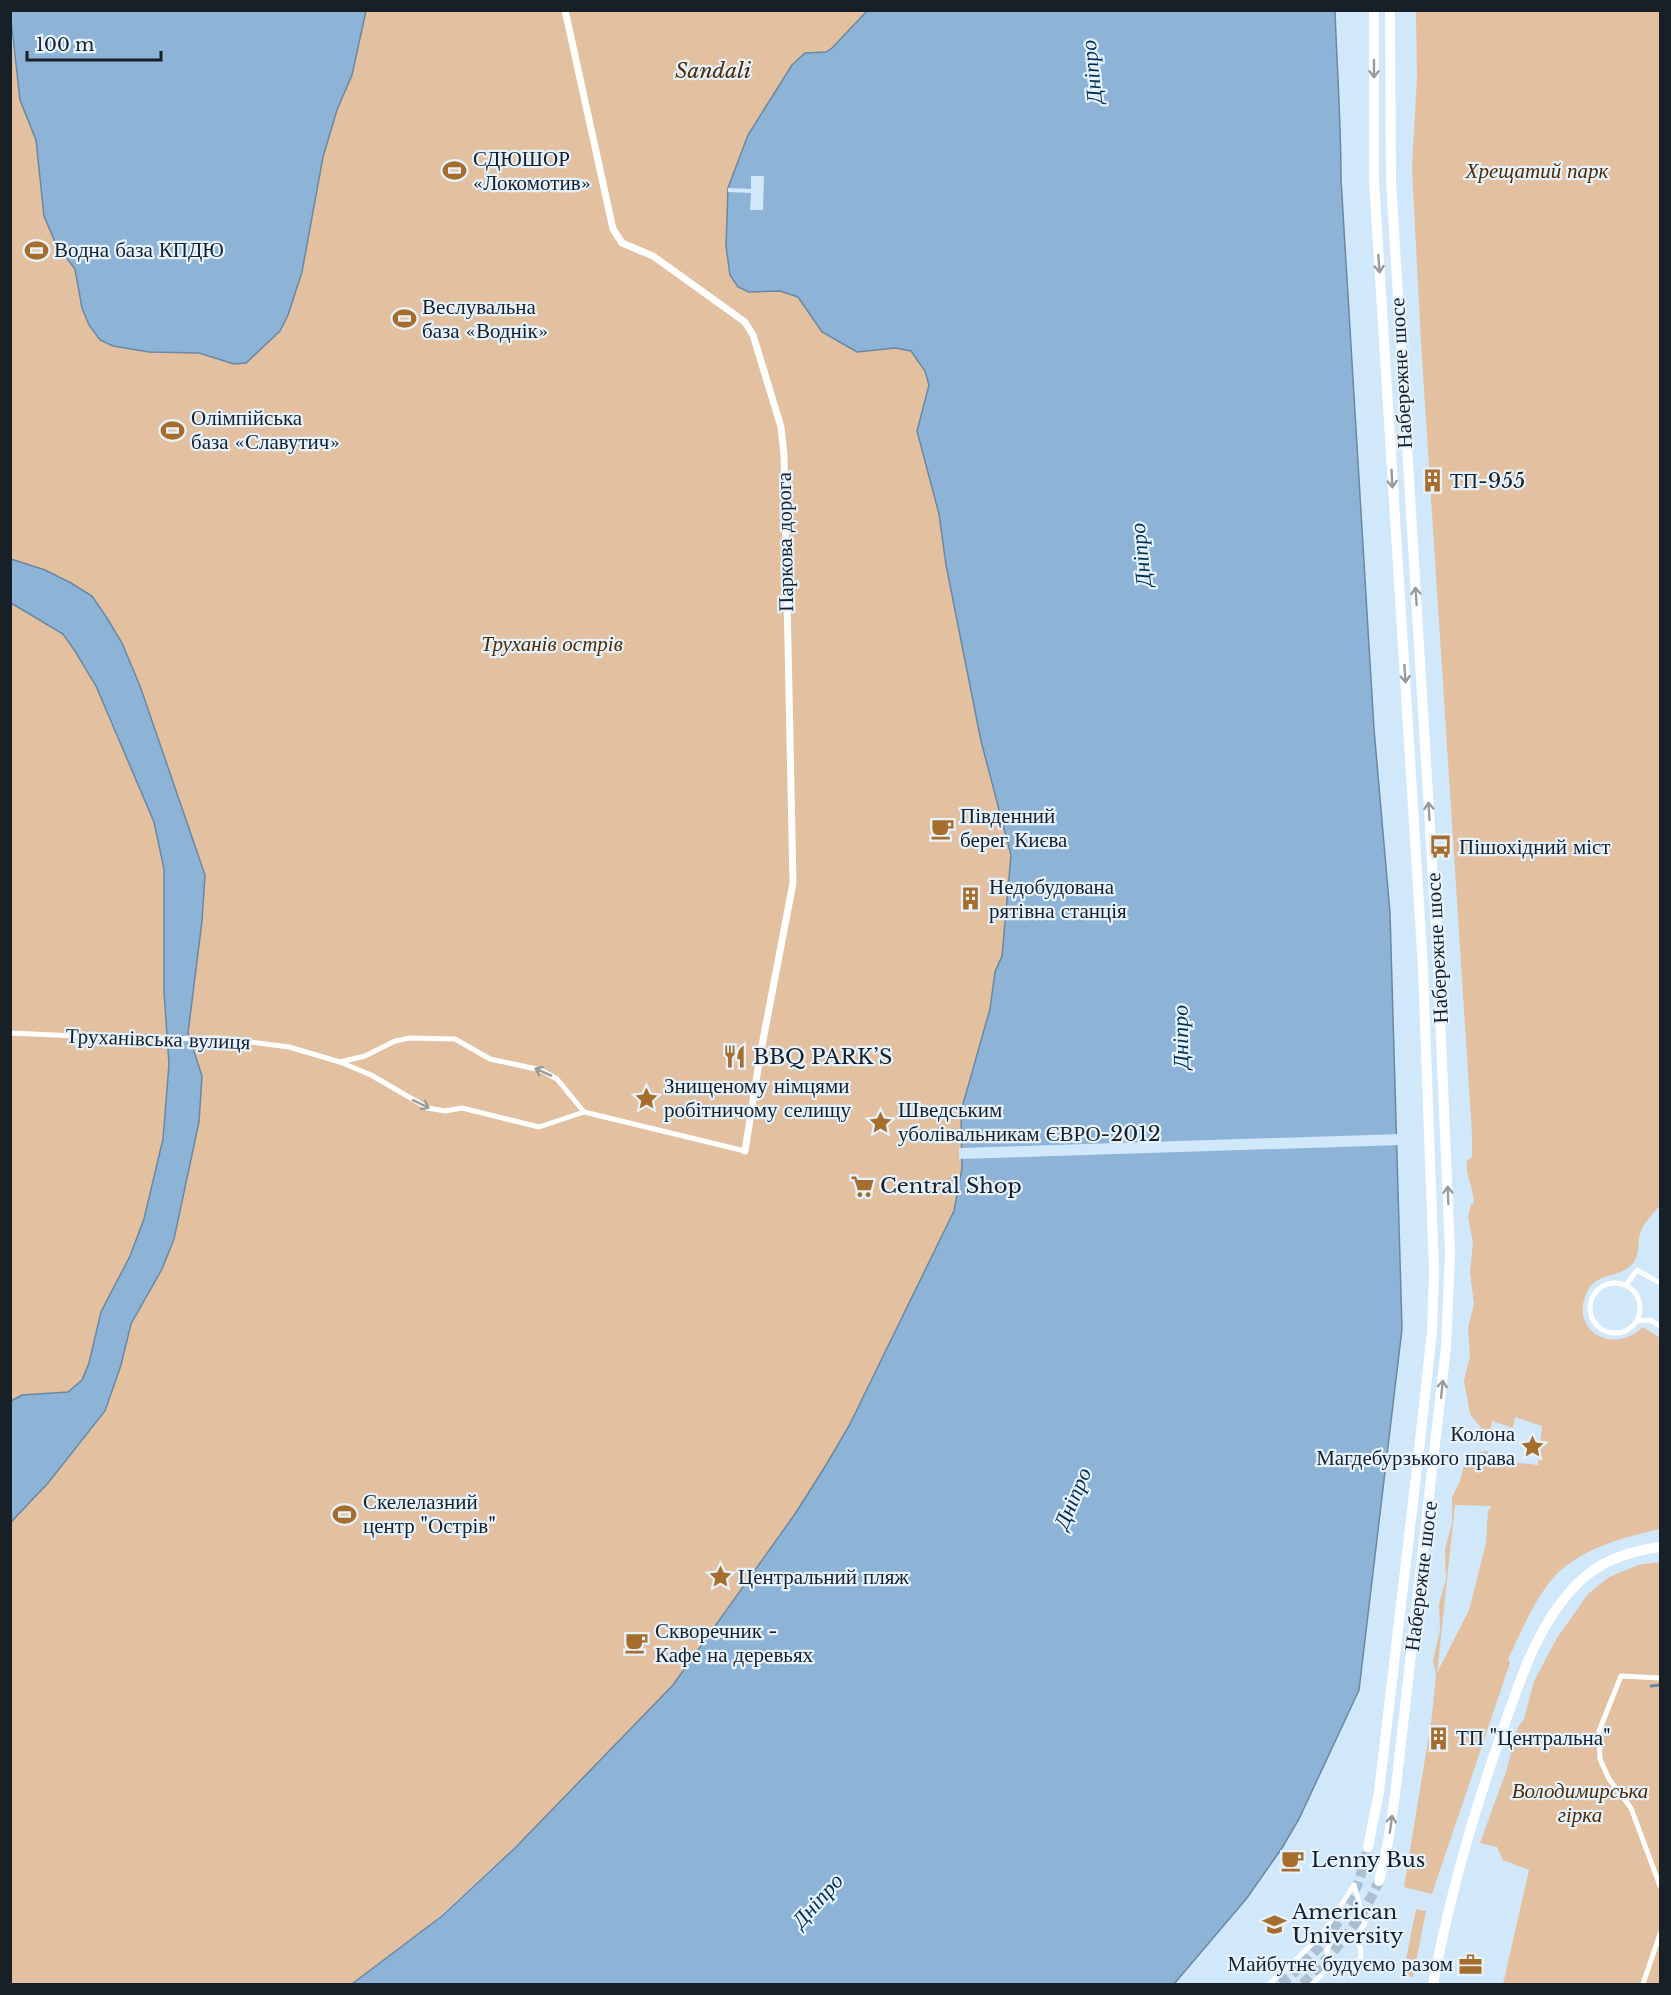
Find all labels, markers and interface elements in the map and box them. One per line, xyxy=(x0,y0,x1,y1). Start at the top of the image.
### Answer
scale bar xyxy=(27,24,160,62)
text: 100 m xyxy=(36,34,94,56)
water label: Дніпро xyxy=(1075,39,1108,107)
park label: Sandali xyxy=(675,58,752,84)
one-way arrow xyxy=(1368,58,1380,78)
place label: СДЮШОР «Локомотив» xyxy=(473,146,591,196)
sports icon: СДЮШОР «Локомотив» xyxy=(442,158,468,184)
park label: Хрещатий парк xyxy=(1465,158,1609,184)
sports icon: Водна база КПДЮ xyxy=(23,237,49,263)
place label: Водна база КПДЮ xyxy=(54,237,224,263)
one-way arrow xyxy=(1373,253,1384,273)
place label: Веслувальна база «Воднік» xyxy=(422,294,548,344)
street label: Набережне шосе xyxy=(1384,297,1418,449)
sports icon: Веслувальна база «Воднік» xyxy=(391,306,417,332)
place label: Олімпійська база «Славутич» xyxy=(191,405,340,455)
sports icon: Олімпійська база «Славутич» xyxy=(160,417,186,443)
building icon: ТП-955 xyxy=(1419,468,1445,494)
place label: ТП-955 xyxy=(1450,468,1525,494)
one-way arrow xyxy=(1387,469,1398,489)
street label: Паркова дорога xyxy=(771,471,799,612)
water label: Дніпро xyxy=(1124,522,1157,590)
one-way arrow xyxy=(1410,586,1421,606)
park label: Труханів острів xyxy=(481,631,623,657)
one-way arrow xyxy=(1399,664,1410,684)
one-way arrow xyxy=(1424,802,1435,822)
place label: Південний берег Києва xyxy=(960,803,1068,853)
cafe icon: Південний берег Києва xyxy=(929,815,955,841)
bus stop icon: Пішохідний міст xyxy=(1428,834,1454,860)
place label: Пішохідний міст xyxy=(1459,834,1611,860)
street label: Набережне шосе xyxy=(1420,872,1454,1024)
place label: Недобудована рятівна станція xyxy=(989,874,1127,924)
building icon: Недобудована рятівна станція xyxy=(958,886,984,912)
water label: Дніпро xyxy=(1166,1005,1195,1071)
street label: Труханівська вулиця xyxy=(65,1023,251,1055)
restaurant icon: BBQ PARK’S xyxy=(722,1044,748,1070)
place label: BBQ PARK’S xyxy=(753,1044,892,1070)
one-way arrow xyxy=(535,1066,553,1077)
place label: Знищеному німцями робітничому селищу xyxy=(664,1073,851,1123)
place icon: Знищеному німцями робітничому селищу xyxy=(633,1085,659,1111)
place label: Шведським уболівальникам ЄВРО-2012 xyxy=(898,1097,1161,1147)
one-way arrow xyxy=(412,1098,430,1110)
place icon: Шведським уболівальникам ЄВРО-2012 xyxy=(867,1109,893,1135)
supermarket icon: Central Shop xyxy=(849,1173,875,1199)
place label: Central Shop xyxy=(880,1173,1022,1199)
one-way arrow xyxy=(1442,1185,1454,1205)
one-way arrow xyxy=(1437,1380,1448,1400)
place label: Колона Магдебурзького права xyxy=(1316,1421,1516,1471)
place icon: Колона Магдебурзького права xyxy=(1520,1433,1546,1459)
water label: Дніпро xyxy=(1047,1463,1097,1535)
place label: Скелелазний центр "Острів" xyxy=(363,1489,496,1539)
street label: Набережне шосе xyxy=(1399,1499,1443,1653)
sports icon: Скелелазний центр "Острів" xyxy=(332,1501,358,1527)
place icon: Центральний пляж xyxy=(707,1564,733,1590)
place label: Центральний пляж xyxy=(738,1564,909,1590)
place label: Скворечник - Кафе на деревьях xyxy=(655,1618,814,1668)
cafe icon: Скворечник - Кафе на деревьях xyxy=(624,1630,650,1656)
building icon: ТП "Центральна" xyxy=(1425,1725,1451,1751)
place label: ТП "Центральна" xyxy=(1456,1725,1611,1751)
park label: Володимирська гірка xyxy=(1512,1778,1648,1828)
one-way arrow xyxy=(1385,1815,1396,1834)
cafe icon: Lenny Bus xyxy=(1280,1847,1306,1873)
place label: Lenny Bus xyxy=(1311,1847,1425,1873)
water label: Дніпро xyxy=(785,1868,849,1935)
place label: American University xyxy=(1291,1899,1404,1949)
school or university icon: American University xyxy=(1261,1911,1287,1937)
place label: Майбутнє будуємо разом xyxy=(1227,1951,1453,1977)
office icon: Майбутнє будуємо разом xyxy=(1458,1951,1484,1977)

